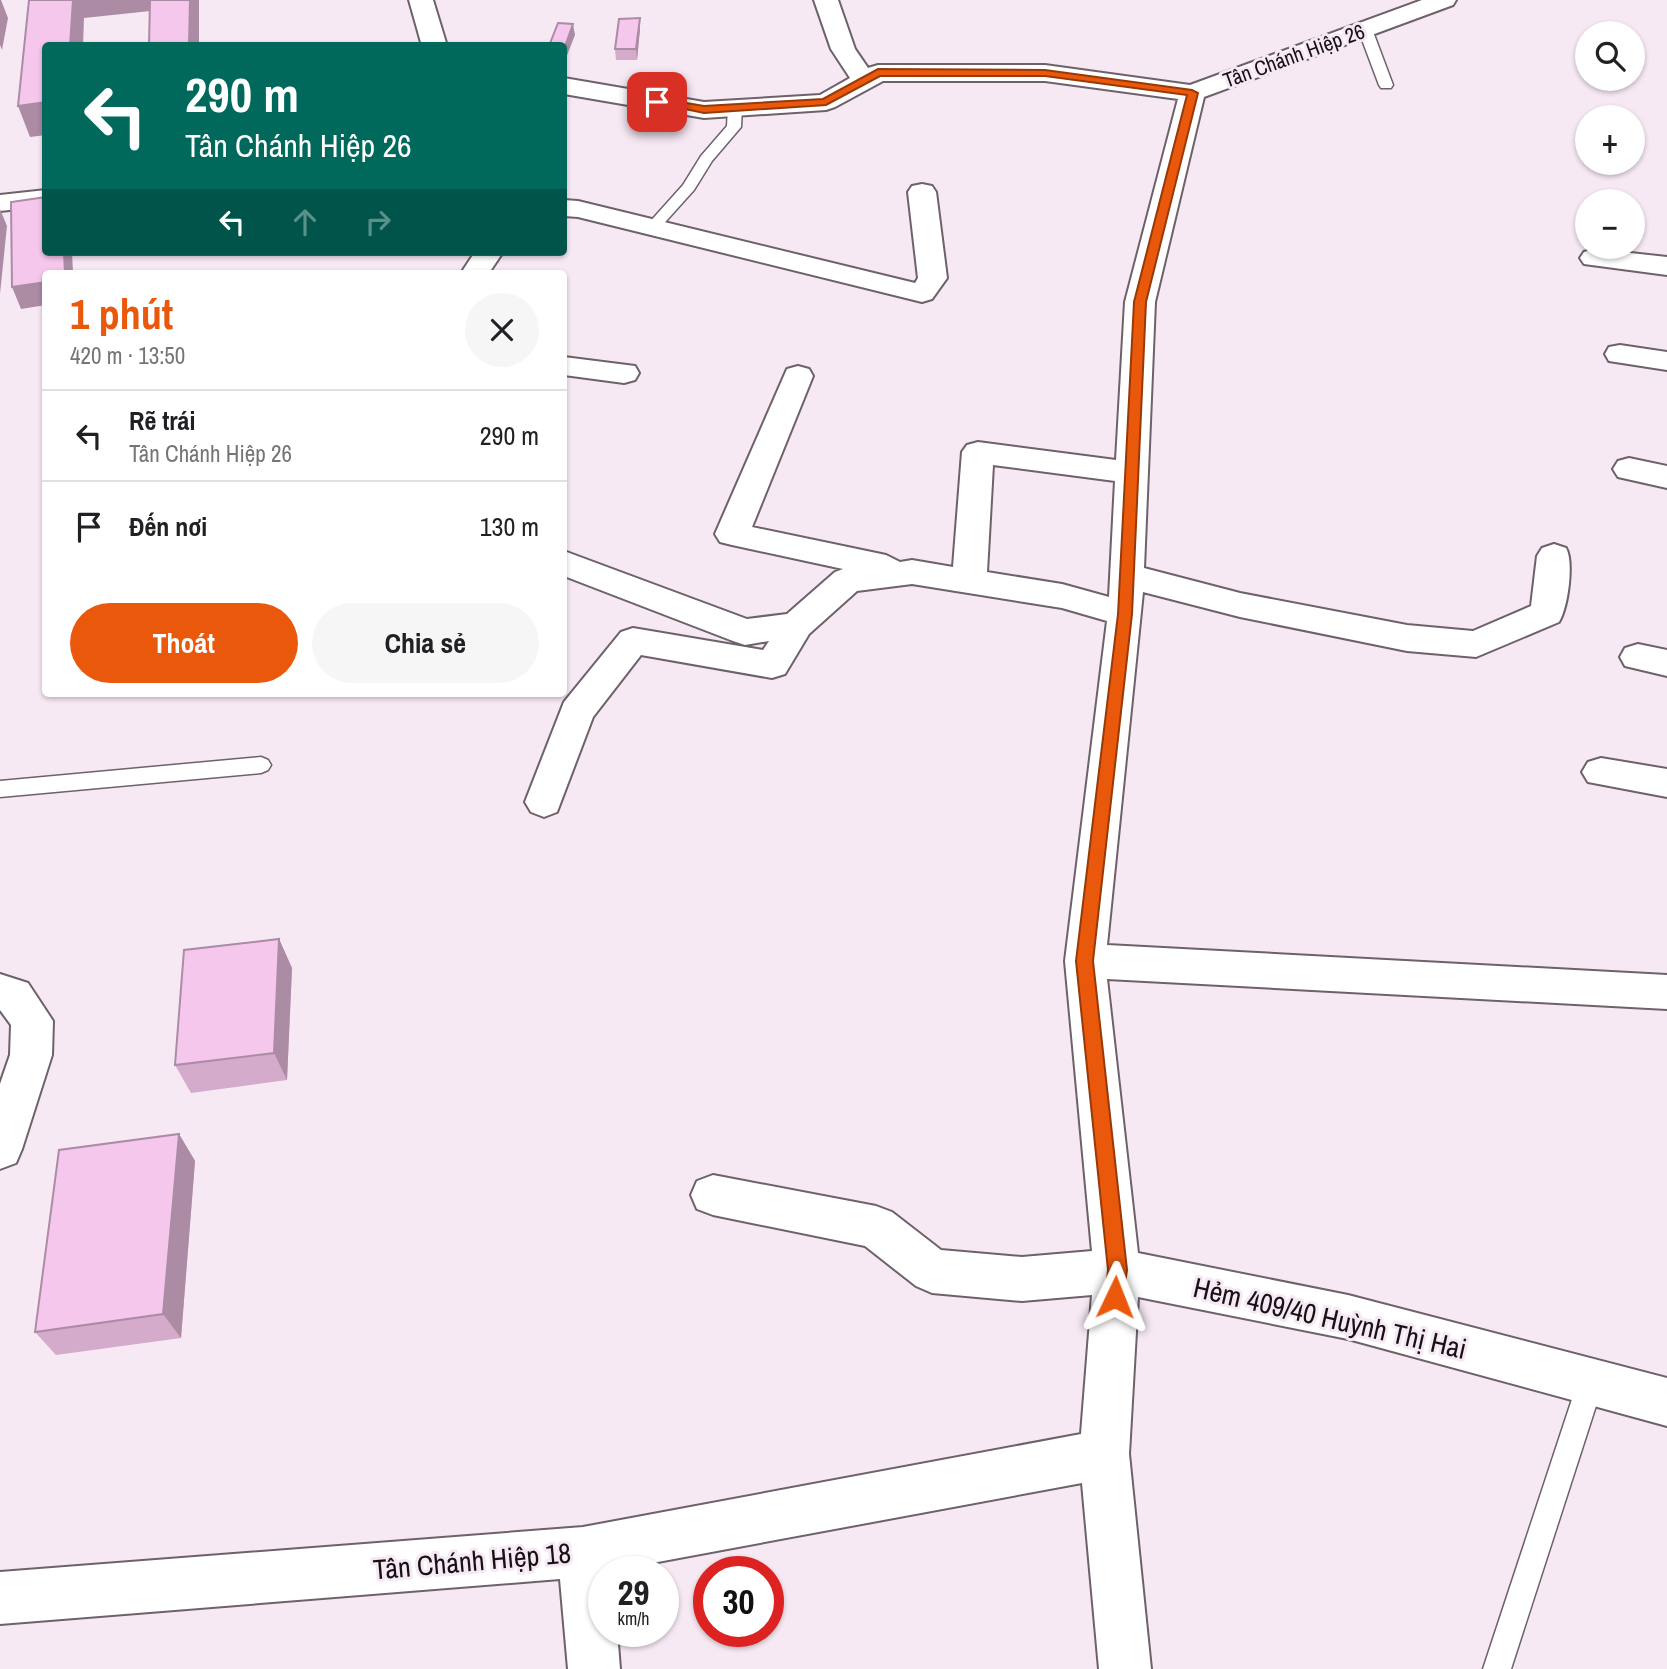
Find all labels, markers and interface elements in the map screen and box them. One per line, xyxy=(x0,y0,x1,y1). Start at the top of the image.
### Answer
street label: Tân Chánh Hiệp 26 xyxy=(1219,16,1369,95)
map controls xyxy=(1575,21,1645,259)
button: search xyxy=(1575,21,1645,91)
text: 290 m xyxy=(185,61,299,127)
icon: left xyxy=(70,70,161,161)
pin xyxy=(627,72,687,132)
icon: arrive xyxy=(638,83,676,121)
button: + xyxy=(1575,105,1645,175)
text: Tân Chánh Hiệp 26 xyxy=(185,124,412,167)
button: − xyxy=(1575,189,1645,259)
icon: left xyxy=(213,203,251,241)
icon: ahead xyxy=(286,203,324,241)
icon: right xyxy=(359,203,397,241)
text: 1 phút xyxy=(70,286,173,342)
button: close xyxy=(465,293,539,367)
text: 420 m · 13:50 xyxy=(70,340,185,371)
text: Rẽ trái xyxy=(129,403,195,438)
icon: left xyxy=(70,417,108,455)
text: 290 m xyxy=(480,418,539,453)
text: Tân Chánh Hiệp 26 xyxy=(129,438,292,469)
icon: arrive xyxy=(70,508,108,546)
text: Đến nơi xyxy=(129,509,207,544)
text: 130 m xyxy=(480,509,539,544)
button: Thoát xyxy=(70,603,298,683)
button: Chia sẻ xyxy=(312,603,539,683)
position arrow xyxy=(1078,1260,1152,1334)
street label: Hẻm 409/40 Huỳnh Thị Hai xyxy=(1190,1268,1470,1368)
street label: Tân Chánh Hiệp 18 xyxy=(372,1533,572,1589)
speed limit sign: 30 xyxy=(693,1556,784,1647)
text: 29 xyxy=(618,1569,649,1616)
text: km/h xyxy=(618,1606,650,1631)

